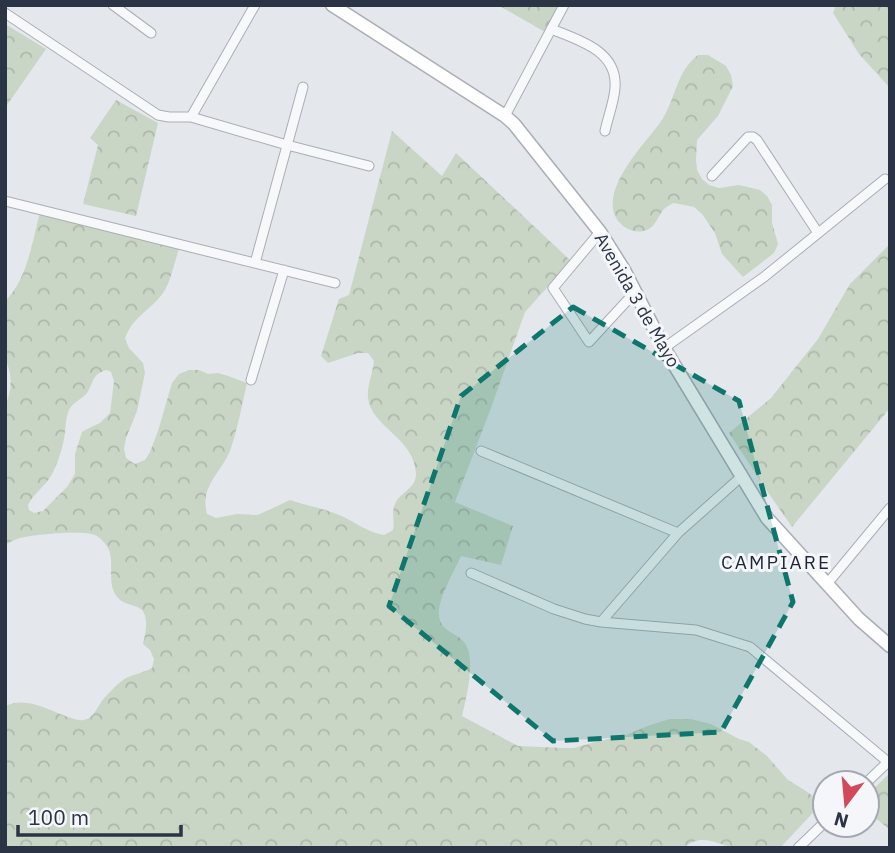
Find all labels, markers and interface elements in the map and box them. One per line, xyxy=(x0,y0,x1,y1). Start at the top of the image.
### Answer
street label: Avenida 3 de Mayo xyxy=(590,228,685,371)
district label: CAMPIARE xyxy=(721,550,831,574)
north arrow xyxy=(811,769,881,839)
scale bar xyxy=(18,794,180,838)
text: 100 m xyxy=(28,803,89,831)
text: N xyxy=(831,807,851,834)

